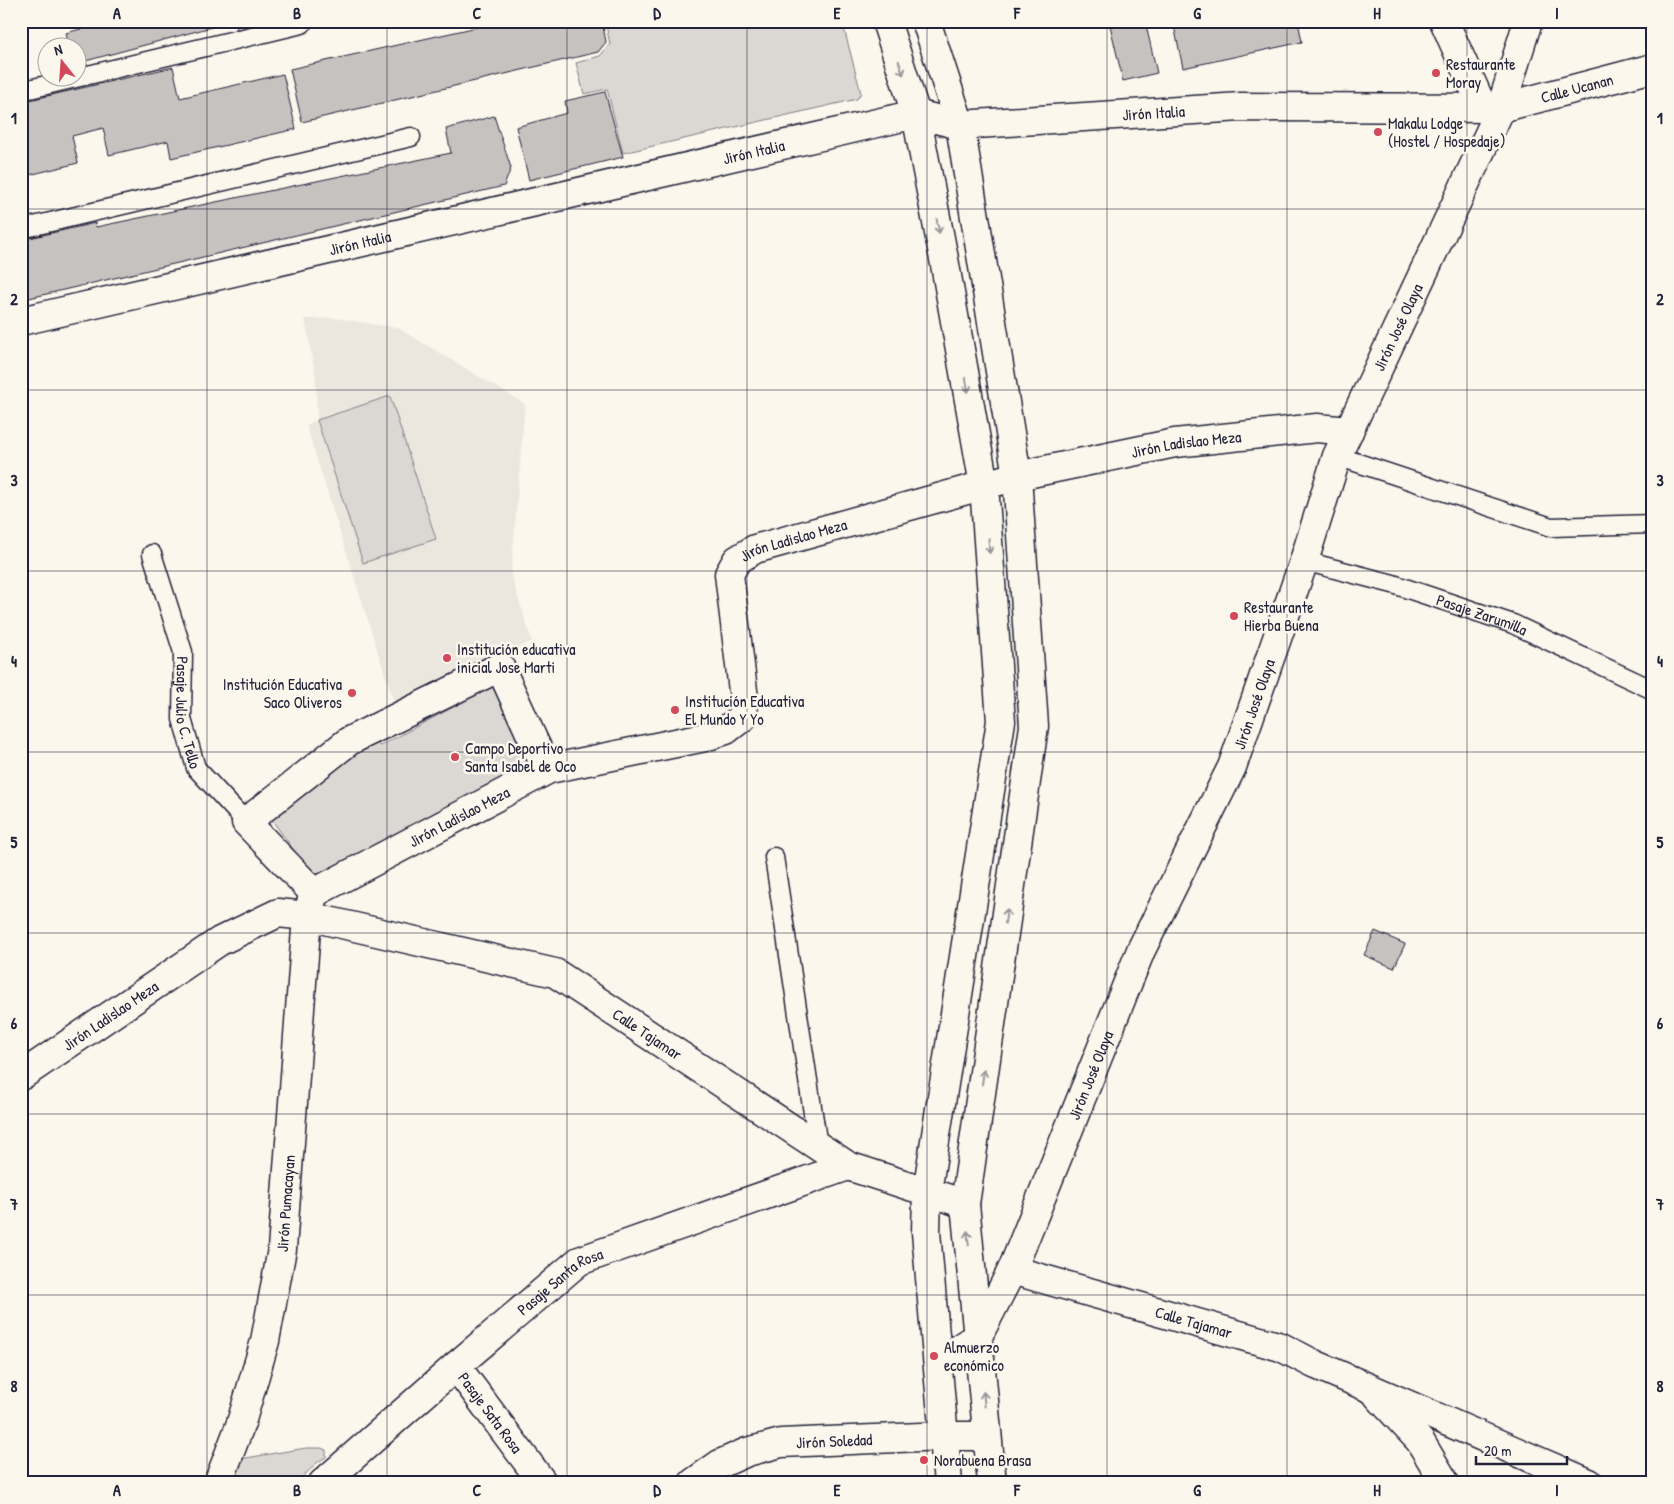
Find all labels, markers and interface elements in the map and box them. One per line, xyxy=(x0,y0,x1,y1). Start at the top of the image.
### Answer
text: A xyxy=(113,2,121,24)
text: B xyxy=(293,2,301,24)
text: C xyxy=(473,2,482,24)
text: D xyxy=(653,2,661,24)
text: E xyxy=(833,2,841,24)
text: F xyxy=(1013,2,1021,24)
text: G xyxy=(1193,2,1201,24)
text: H xyxy=(1373,2,1381,24)
text: I xyxy=(1555,2,1559,24)
north arrow xyxy=(38,38,88,88)
text: N xyxy=(52,39,65,59)
place label: Restaurante Moray xyxy=(1446,53,1516,93)
one-way arrow xyxy=(897,59,906,75)
marker: Restaurante Moray xyxy=(1430,67,1442,79)
street label: Calle Ucanan xyxy=(1538,68,1615,108)
street label: Jirón Italia xyxy=(1122,100,1186,126)
text: 1 xyxy=(11,107,17,129)
text: 1 xyxy=(1657,107,1663,129)
place label: Makalu Lodge (Hostel / Hospedaje) xyxy=(1388,112,1505,152)
marker: Makalu Lodge (Hostel / Hospedaje) xyxy=(1372,126,1384,138)
street label: Jirón Italia xyxy=(721,134,787,169)
one-way arrow xyxy=(933,217,943,233)
street label: Jirón Italia xyxy=(327,225,393,260)
street label: Jirón José Olaya xyxy=(1368,280,1428,375)
text: 2 xyxy=(10,288,18,310)
text: 2 xyxy=(1656,288,1664,310)
one-way arrow xyxy=(962,377,972,393)
street label: Jirón Ladislao Meza xyxy=(1129,425,1242,463)
text: 3 xyxy=(10,469,18,491)
text: 3 xyxy=(1656,469,1664,491)
street label: Jirón Ladislao Meza xyxy=(735,513,849,567)
one-way arrow xyxy=(984,538,993,554)
street label: Pasaje Zarumilla xyxy=(1434,588,1531,640)
place label: Restaurante Hierba Buena xyxy=(1244,596,1319,636)
marker: Restaurante Hierba Buena xyxy=(1228,610,1240,622)
place label: Institución educativa inicial Jose Marti xyxy=(457,638,576,678)
text: 4 xyxy=(11,650,17,672)
text: 4 xyxy=(1657,650,1663,672)
marker: Institución educativa inicial Jose Marti xyxy=(441,652,453,664)
street label: Pasaje Julio C. Tello xyxy=(171,656,207,772)
street label: Jirón José Olaya xyxy=(1228,656,1280,752)
place label: Institución Educativa Saco Oliveros xyxy=(223,673,342,713)
marker: Institución Educativa Saco Oliveros xyxy=(346,687,358,699)
place label: Institución Educativa El Mundo Y Yo xyxy=(685,690,804,730)
marker: Institución Educativa El Mundo Y Yo xyxy=(669,704,681,716)
place label: Campo Deportivo Santa Isabel de Oco xyxy=(465,737,577,777)
marker: Campo Deportivo Santa Isabel de Oco xyxy=(449,751,461,763)
street label: Jirón Ladislao Meza xyxy=(405,781,513,852)
text: 5 xyxy=(11,831,18,853)
text: 5 xyxy=(1657,831,1664,853)
one-way arrow xyxy=(1002,908,1012,924)
street label: Jirón Ladislao Meza xyxy=(58,975,162,1056)
street label: Calle Tajamar xyxy=(608,1003,686,1065)
text: 6 xyxy=(11,1012,18,1034)
text: 6 xyxy=(1657,1012,1664,1034)
street label: Jirón José Olaya xyxy=(1063,1027,1118,1123)
one-way arrow xyxy=(978,1069,988,1085)
street label: Jirón Pumacayan xyxy=(271,1154,300,1253)
text: 7 xyxy=(9,1193,18,1215)
text: 7 xyxy=(1655,1193,1664,1215)
one-way arrow xyxy=(963,1230,973,1246)
street label: Pasaje Santa Rosa xyxy=(512,1242,606,1320)
street label: Calle Tajamar xyxy=(1153,1301,1235,1343)
place label: Almuerzo económico xyxy=(944,1336,1004,1376)
marker: Almuerzo económico xyxy=(928,1350,940,1362)
street label: Pasaje Sata Rosa xyxy=(453,1368,528,1457)
text: 8 xyxy=(11,1375,18,1397)
text: 8 xyxy=(1657,1375,1664,1397)
one-way arrow xyxy=(979,1392,988,1408)
street label: Jirón Soledad xyxy=(796,1428,873,1453)
scale bar xyxy=(1476,1434,1568,1466)
text: 20 m xyxy=(1484,1440,1511,1461)
place label: Norabuena Brasa xyxy=(934,1449,1031,1471)
marker: Norabuena Brasa xyxy=(918,1454,930,1466)
text: A xyxy=(113,1479,121,1501)
text: B xyxy=(293,1479,301,1501)
text: C xyxy=(473,1479,482,1501)
text: D xyxy=(653,1479,661,1501)
text: E xyxy=(833,1479,841,1501)
text: F xyxy=(1013,1479,1021,1501)
text: G xyxy=(1193,1479,1201,1501)
text: H xyxy=(1373,1479,1381,1501)
text: I xyxy=(1555,1479,1559,1501)

